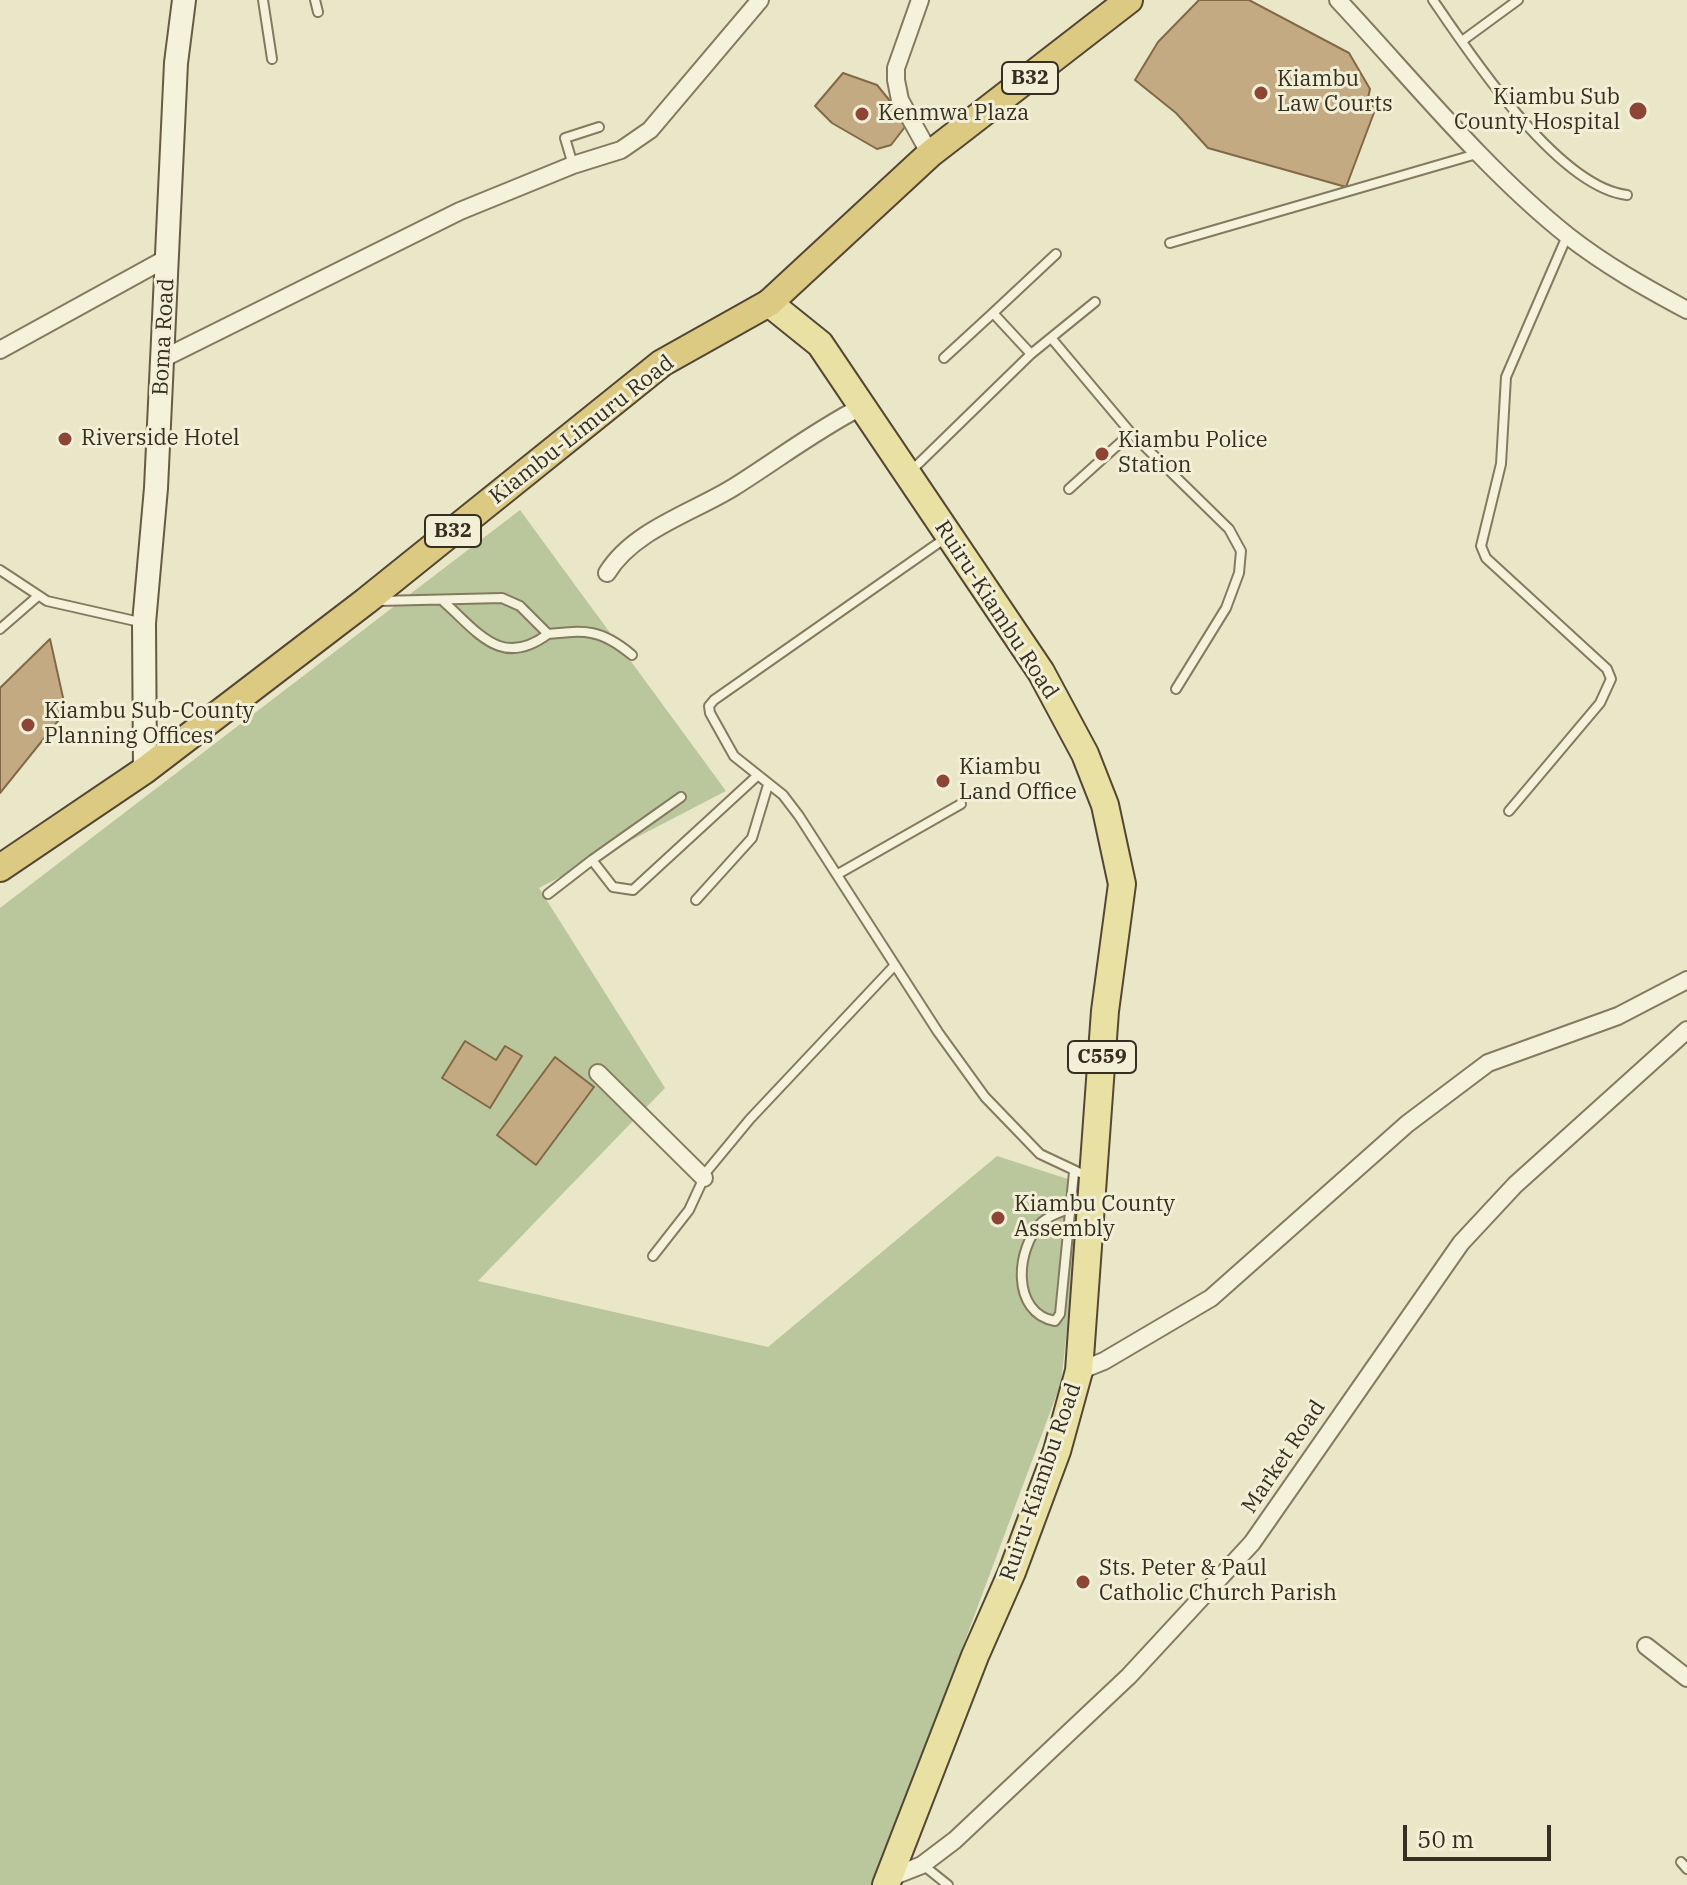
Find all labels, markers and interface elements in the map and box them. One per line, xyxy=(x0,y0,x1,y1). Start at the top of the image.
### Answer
road number: B32 xyxy=(1002,62,1058,94)
place label: Kiambu Law Courts xyxy=(1277,67,1393,118)
marker: Kiambu Law Courts xyxy=(1252,84,1270,102)
place label: Kiambu Sub County Hospital xyxy=(1454,85,1620,136)
marker: Kiambu Sub County Hospital xyxy=(1627,100,1649,122)
place label: Kenmwa Plaza xyxy=(878,101,1029,127)
marker: Kenmwa Plaza xyxy=(853,105,871,123)
street label: Boma Road xyxy=(148,278,180,396)
street label: Kiambu-Limuru Road xyxy=(484,350,680,510)
place label: Riverside Hotel xyxy=(81,426,240,452)
place label: Kiambu Police Station xyxy=(1118,428,1268,480)
marker: Riverside Hotel xyxy=(56,430,74,448)
marker: Kiambu Police Station xyxy=(1093,445,1111,463)
road number: B32 xyxy=(425,515,481,547)
street label: Ruiru-Kiambu Road xyxy=(928,516,1064,704)
place label: Kiambu Sub-County Planning Offices xyxy=(44,699,254,750)
marker: Kiambu Sub-County Planning Offices xyxy=(19,716,37,734)
place label: Kiambu Land Office xyxy=(959,755,1077,806)
marker: Kiambu Land Office xyxy=(934,772,952,790)
road number: C559 xyxy=(1068,1041,1136,1073)
place label: Kiambu County Assembly xyxy=(1014,1192,1175,1244)
marker: Kiambu County Assembly xyxy=(989,1209,1007,1227)
street label: Ruiru-Kiambu Road xyxy=(995,1380,1087,1584)
street label: Market Road xyxy=(1237,1395,1331,1519)
place label: Sts. Peter & Paul Catholic Church Parish xyxy=(1099,1556,1337,1608)
marker: Sts. Peter & Paul Catholic Church Parish xyxy=(1074,1573,1092,1591)
scale bar xyxy=(1407,1809,1555,1859)
text: 50 m xyxy=(1417,1823,1474,1855)

